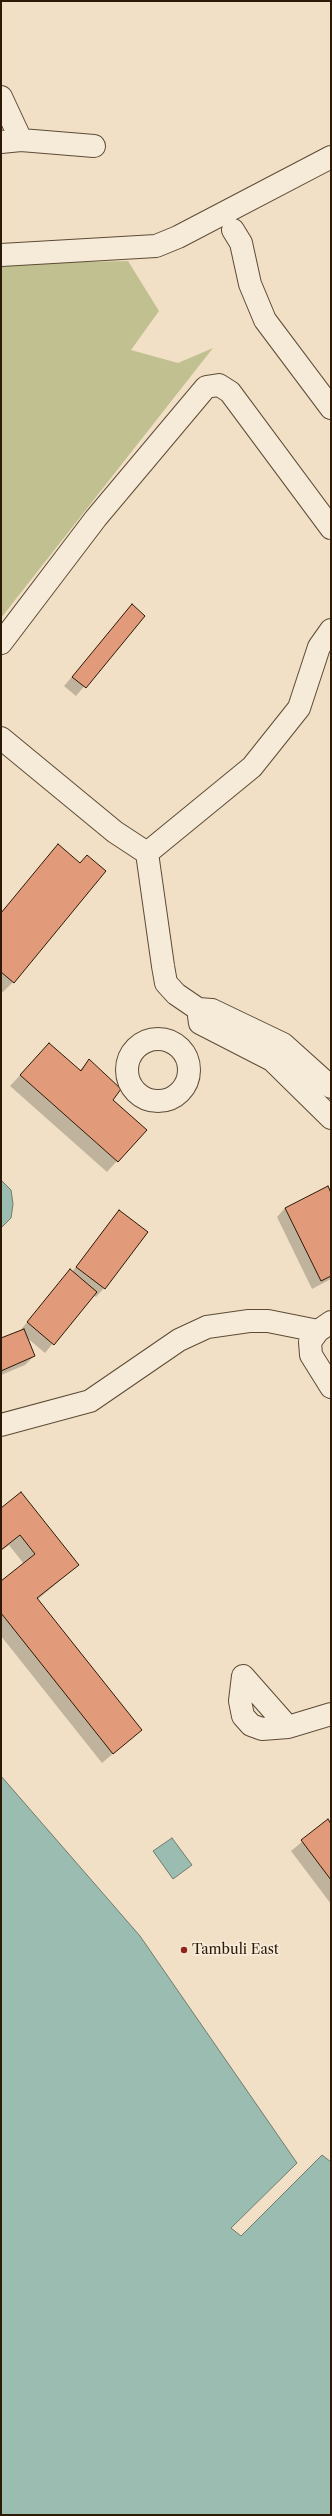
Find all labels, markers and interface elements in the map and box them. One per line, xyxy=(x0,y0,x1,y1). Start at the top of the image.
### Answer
place label: Tambuli East xyxy=(192,1942,279,1958)
marker: Tambuli East xyxy=(179,1945,189,1955)

